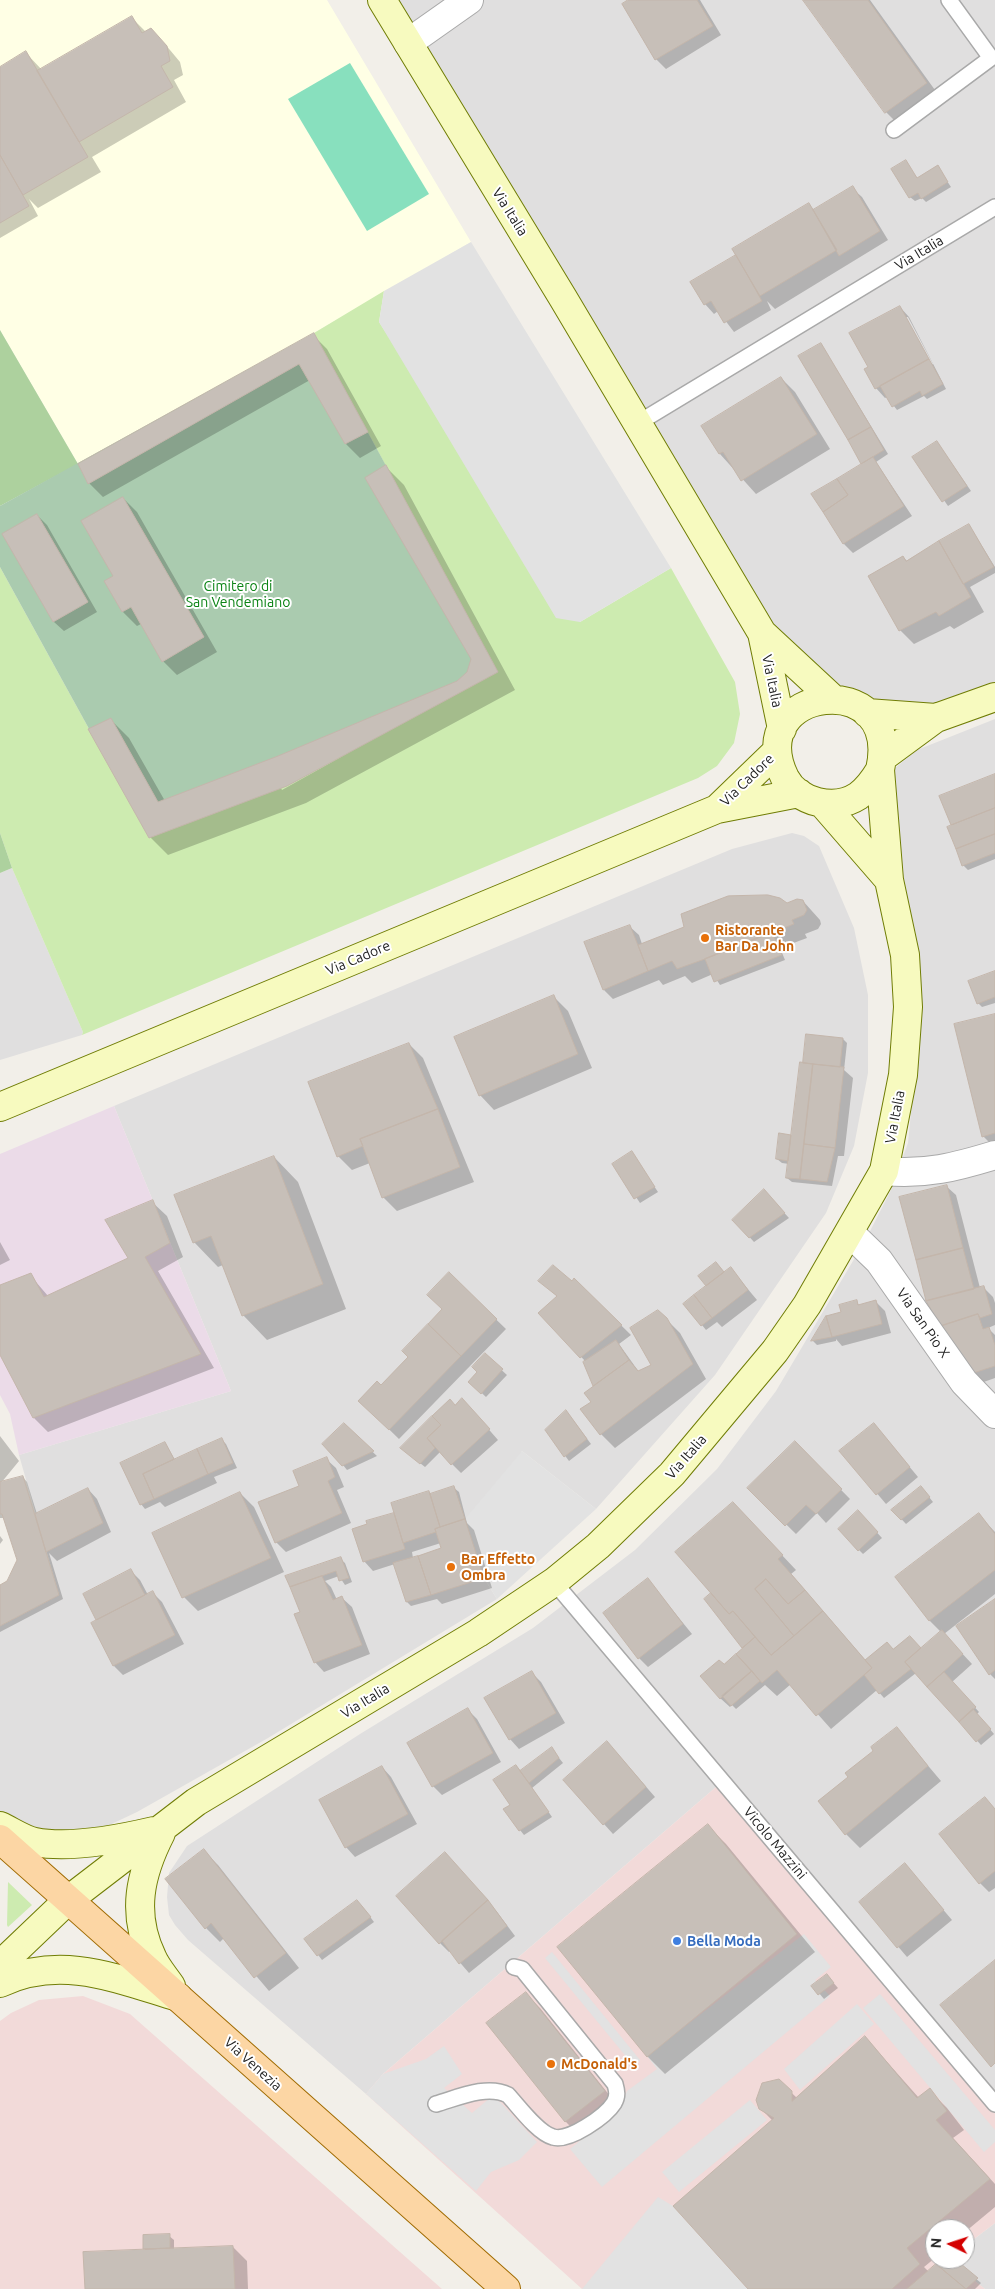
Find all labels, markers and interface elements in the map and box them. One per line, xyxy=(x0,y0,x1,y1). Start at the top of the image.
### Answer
street label: Via Italia xyxy=(489,185,531,239)
street label: Via Italia xyxy=(892,232,946,274)
park label: Cimitero di San Vendemiano xyxy=(186,578,290,610)
street label: Via Italia xyxy=(758,653,786,709)
street label: Via Cadore xyxy=(717,750,777,810)
place label: Ristorante Bar Da John xyxy=(715,922,794,954)
marker: Ristorante Bar Da John xyxy=(699,932,711,944)
street label: Via Cadore xyxy=(323,937,393,979)
street label: Via Italia xyxy=(882,1089,908,1145)
street label: Via San Pio X xyxy=(893,1285,953,1361)
street label: Via Italia xyxy=(662,1431,710,1483)
place label: Bar Effetto Ombra xyxy=(461,1551,535,1584)
marker: Bar Effetto Ombra xyxy=(445,1561,457,1573)
street label: Via Italia xyxy=(338,1680,392,1722)
street label: Vicolo Mazzini xyxy=(740,1803,810,1883)
place label: Bella Moda xyxy=(687,1933,761,1949)
marker: Bella Moda xyxy=(671,1935,683,1947)
street label: Via Venezia xyxy=(221,2034,285,2094)
place label: McDonald's xyxy=(561,2056,637,2072)
marker: McDonald's xyxy=(545,2058,557,2070)
north arrow xyxy=(925,2219,975,2269)
text: N xyxy=(928,2237,944,2249)

